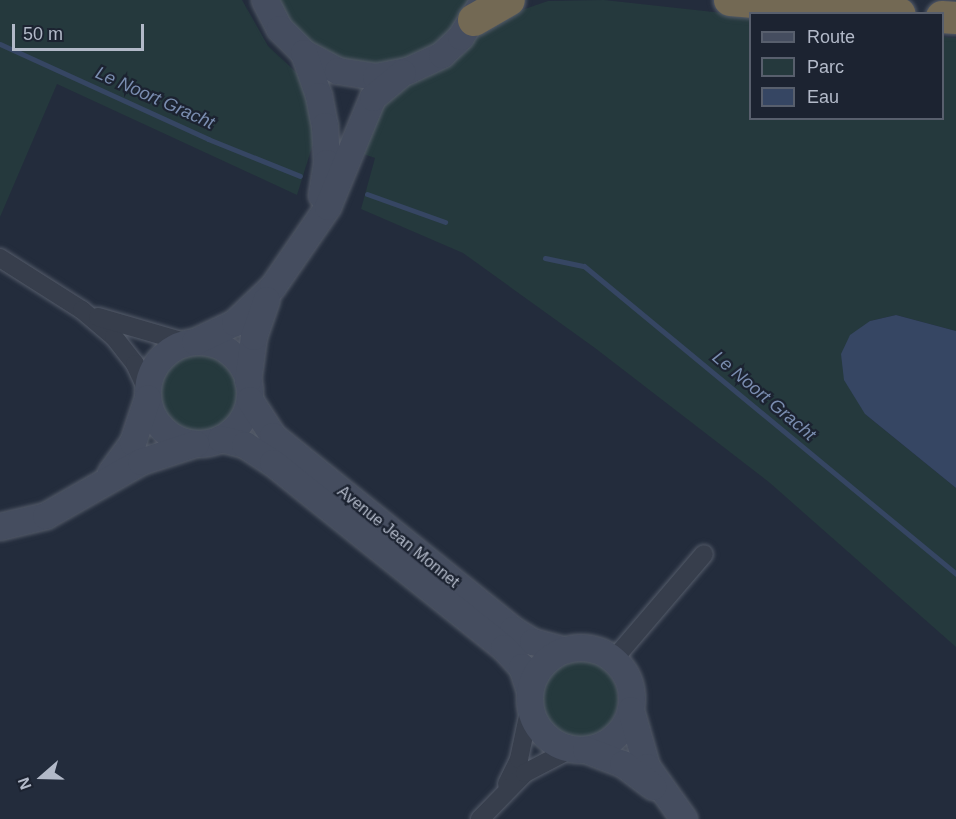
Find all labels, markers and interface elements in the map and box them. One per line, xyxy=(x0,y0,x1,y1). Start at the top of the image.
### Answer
scale bar xyxy=(15,12,147,50)
legend xyxy=(749,12,944,120)
text: 50 m xyxy=(23,24,63,44)
text: Route xyxy=(807,27,855,47)
text: Parc xyxy=(807,57,844,77)
water label: Le Noort Gracht xyxy=(92,62,218,134)
text: Eau xyxy=(807,87,839,107)
water label: Le Noort Gracht xyxy=(708,347,820,445)
street label: Avenue Jean Monnet xyxy=(333,482,463,592)
north arrow xyxy=(12,747,72,807)
text: N xyxy=(15,775,35,792)

